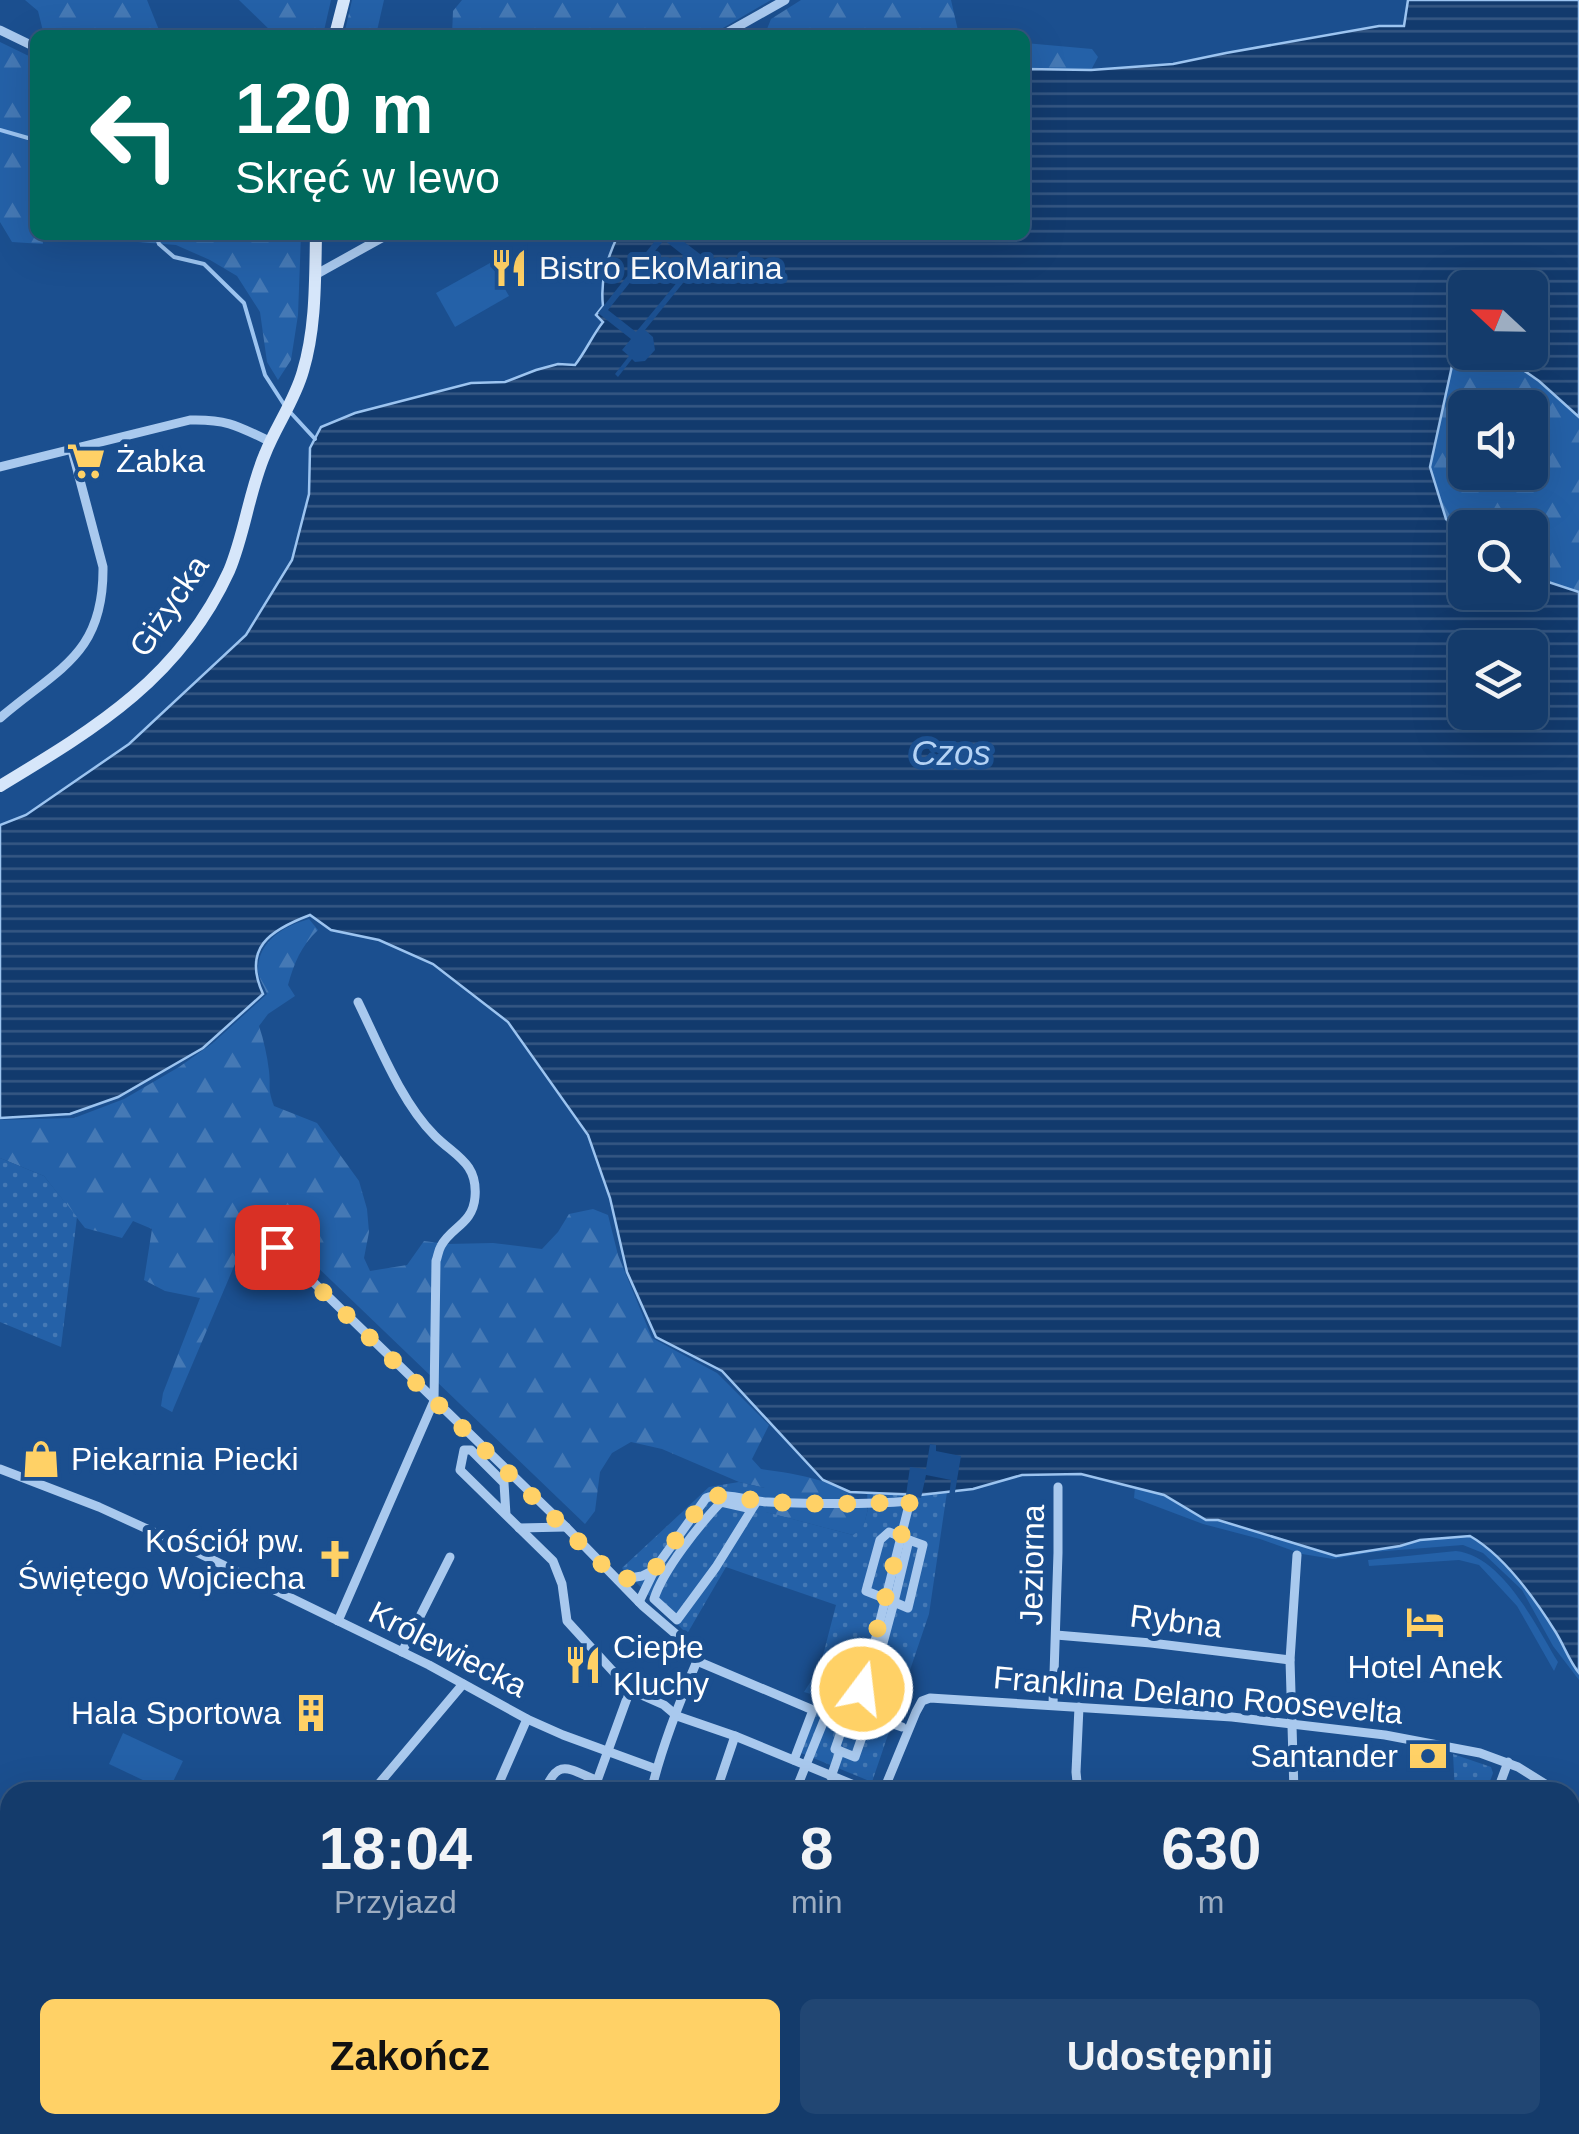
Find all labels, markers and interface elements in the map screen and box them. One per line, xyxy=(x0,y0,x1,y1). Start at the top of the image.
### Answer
icon: left xyxy=(70,70,200,200)
text: 120 m xyxy=(235,70,433,148)
text: Skręć w lewo xyxy=(235,152,500,203)
restaurant icon: Bistro EkoMarina xyxy=(488,247,530,289)
place label: Bistro EkoMarina xyxy=(539,250,783,286)
north arrow xyxy=(1448,270,1548,370)
map controls xyxy=(1448,270,1548,730)
button: sound xyxy=(1448,390,1548,490)
supermarket icon: Żabka xyxy=(65,440,107,482)
place label: Żabka xyxy=(116,443,205,479)
button: search xyxy=(1448,510,1548,610)
street label: Giżycka xyxy=(122,549,216,663)
button: layers xyxy=(1448,630,1548,730)
water label: Czos xyxy=(911,733,991,772)
pin xyxy=(235,1205,320,1290)
icon: arrive xyxy=(250,1220,305,1275)
shop icon: Piekarnia Piecki xyxy=(20,1438,62,1480)
place label: Piekarnia Piecki xyxy=(71,1441,299,1477)
street label: Jeziorna xyxy=(1013,1504,1051,1626)
place label: Kościół pw. Świętego Wojciecha xyxy=(17,1523,305,1596)
church icon: Kościół pw. Świętego Wojciecha xyxy=(314,1538,356,1580)
street label: Królewiecka xyxy=(363,1594,533,1704)
street label: Rybna xyxy=(1128,1597,1224,1645)
hotel icon: Hotel Anek xyxy=(1404,1601,1446,1643)
place label: Ciepłe Kluchy xyxy=(613,1629,709,1702)
position arrow xyxy=(810,1637,914,1741)
restaurant icon: Ciepłe Kluchy xyxy=(562,1644,604,1686)
place label: Hotel Anek xyxy=(1348,1649,1503,1685)
street label: Franklina Delano Roosevelta xyxy=(992,1659,1404,1731)
building icon: Hala Sportowa xyxy=(290,1692,332,1734)
place label: Hala Sportowa xyxy=(71,1695,281,1731)
bank icon: Santander xyxy=(1407,1735,1449,1777)
place label: Santander xyxy=(1250,1738,1398,1774)
text: 18:04 xyxy=(319,1815,472,1882)
text: 8 xyxy=(800,1815,833,1882)
text: 630 xyxy=(1161,1815,1261,1882)
text: Przyjazd xyxy=(334,1884,457,1920)
text: min xyxy=(791,1884,842,1920)
text: m xyxy=(1198,1884,1225,1920)
button: Zakończ xyxy=(40,1999,780,2114)
button: Udostępnij xyxy=(800,1999,1540,2114)

